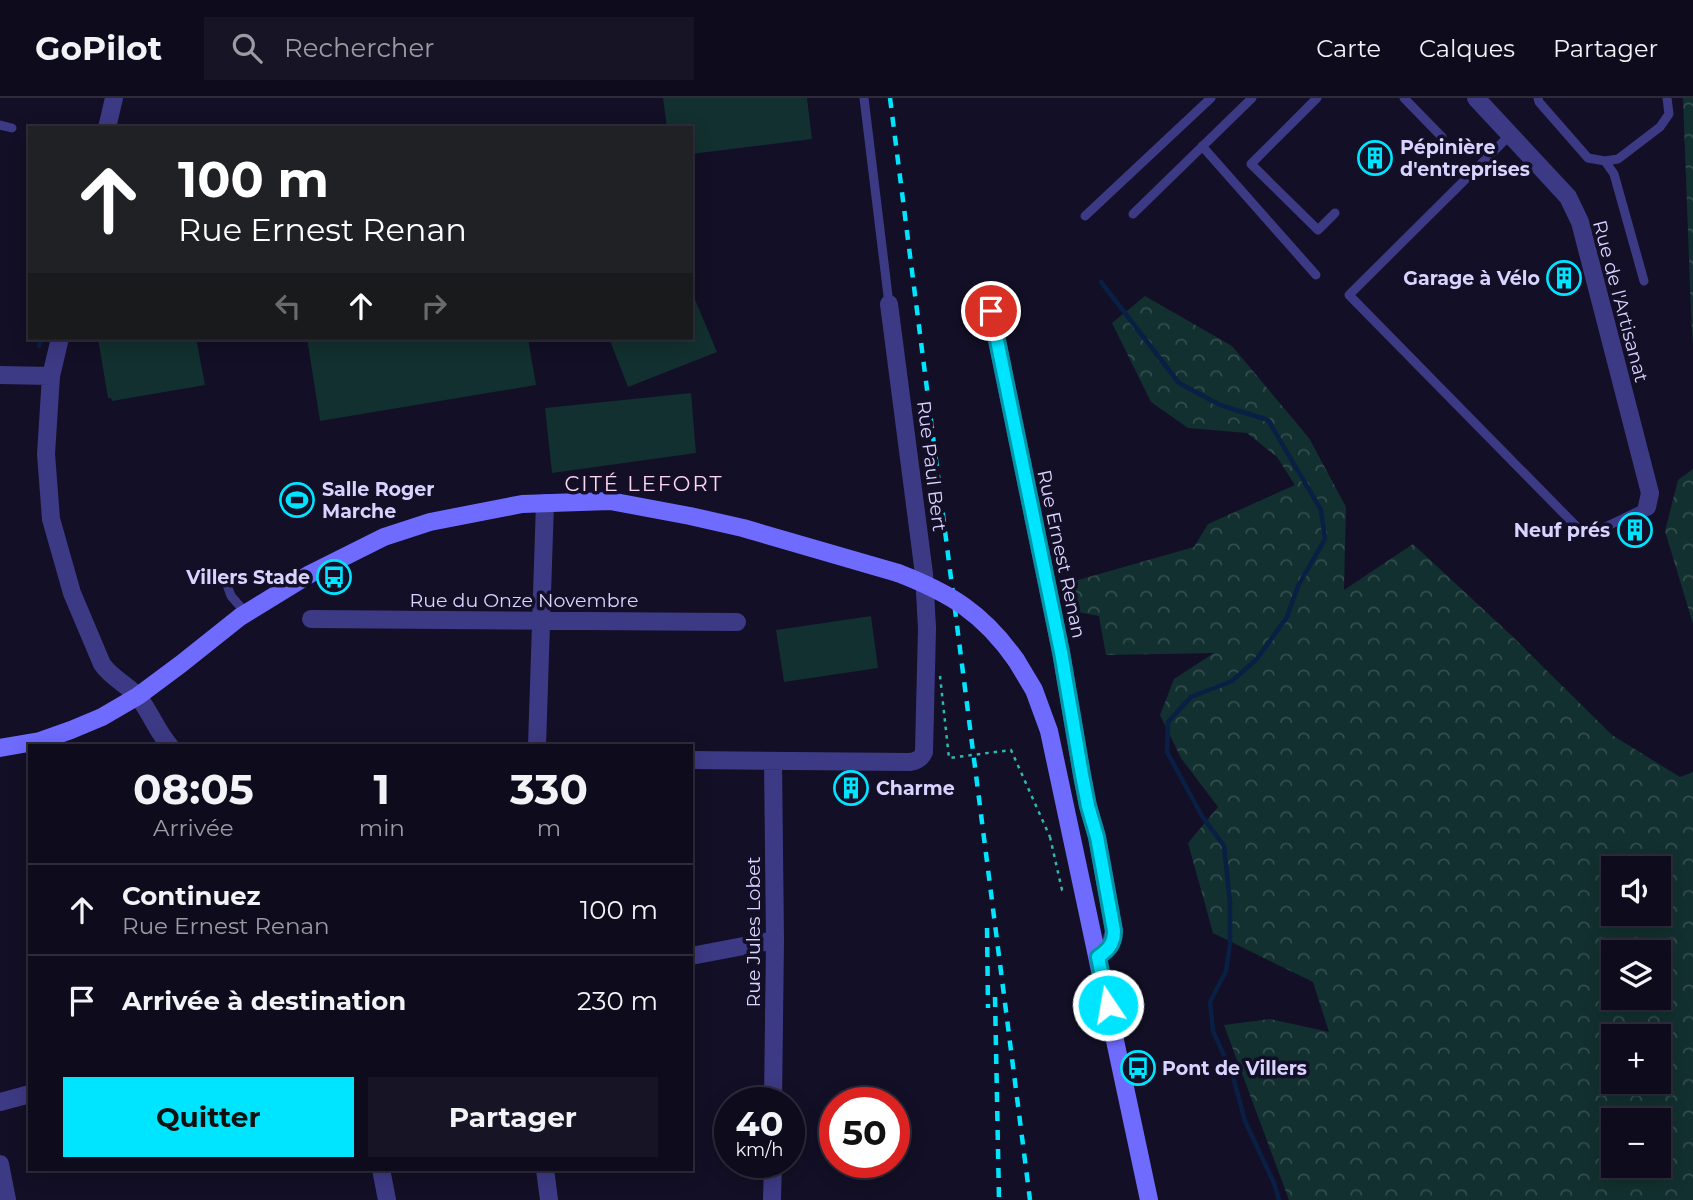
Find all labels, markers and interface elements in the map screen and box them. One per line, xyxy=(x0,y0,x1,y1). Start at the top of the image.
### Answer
search box xyxy=(204,17,694,80)
text: GoPilot xyxy=(35,28,162,68)
icon: search xyxy=(228,29,266,67)
text: Rechercher xyxy=(284,32,435,64)
text: Carte xyxy=(1316,34,1381,63)
text: Calques xyxy=(1419,34,1515,63)
text: Partager xyxy=(1553,34,1658,63)
place label: Pépinière d'entreprises xyxy=(1400,136,1530,181)
building icon: Pépinière d'entreprises xyxy=(1356,139,1394,177)
text: 100 m xyxy=(178,150,329,209)
icon: ahead xyxy=(63,154,154,245)
text: Rue Ernest Renan xyxy=(178,210,467,249)
street label: Rue de l'Artisanat xyxy=(1588,217,1653,385)
building icon: Garage à Vélo xyxy=(1545,259,1583,297)
place label: Garage à Vélo xyxy=(1403,267,1540,290)
pin xyxy=(961,281,1021,341)
icon: left xyxy=(269,287,307,325)
icon: ahead xyxy=(342,287,380,325)
icon: right xyxy=(415,287,453,325)
icon: arrive xyxy=(972,292,1010,330)
street label: Rue Paul Bert xyxy=(912,399,951,533)
street label: Rue Ernest Renan xyxy=(1032,468,1091,640)
district label: CITÉ LEFORT xyxy=(564,471,724,496)
place label: Salle Roger Marche xyxy=(322,478,435,523)
sports icon: Salle Roger Marche xyxy=(278,481,316,519)
building icon: Neuf prés xyxy=(1616,511,1654,549)
place label: Neuf prés xyxy=(1514,519,1610,542)
bus stop icon: Villers Stade xyxy=(315,558,353,596)
place label: Villers Stade xyxy=(185,566,310,589)
street label: Rue du Onze Novembre xyxy=(410,589,638,612)
text: 08:05 xyxy=(133,763,254,815)
text: 1 xyxy=(374,763,390,815)
text: 330 xyxy=(510,763,588,815)
building icon: Charme xyxy=(832,769,870,807)
place label: Charme xyxy=(876,777,955,800)
text: Arrivée xyxy=(153,814,234,842)
text: min xyxy=(359,814,405,842)
text: m xyxy=(537,814,561,842)
street label: Rue Jules Lobet xyxy=(742,856,765,1008)
map controls xyxy=(1601,856,1671,1178)
button: sound xyxy=(1601,856,1671,926)
text: Continuez xyxy=(122,880,261,912)
icon: ahead xyxy=(63,891,101,929)
text: 100 m xyxy=(580,894,658,926)
text: Rue Ernest Renan xyxy=(122,912,330,940)
button: layers xyxy=(1601,940,1671,1010)
position arrow xyxy=(1071,968,1145,1042)
icon: arrive xyxy=(63,982,101,1020)
text: Arrivée à destination xyxy=(122,985,406,1017)
text: 230 m xyxy=(577,985,658,1017)
button: + xyxy=(1601,1024,1671,1094)
bus stop icon: Pont de Villers xyxy=(1119,1049,1157,1087)
place label: Pont de Villers xyxy=(1162,1057,1307,1080)
button: Quitter xyxy=(63,1077,354,1157)
button: Partager xyxy=(368,1077,658,1157)
speed limit sign: 50 xyxy=(819,1087,910,1178)
text: 40 xyxy=(736,1102,783,1145)
button: − xyxy=(1601,1108,1671,1178)
text: km/h xyxy=(735,1139,784,1161)

